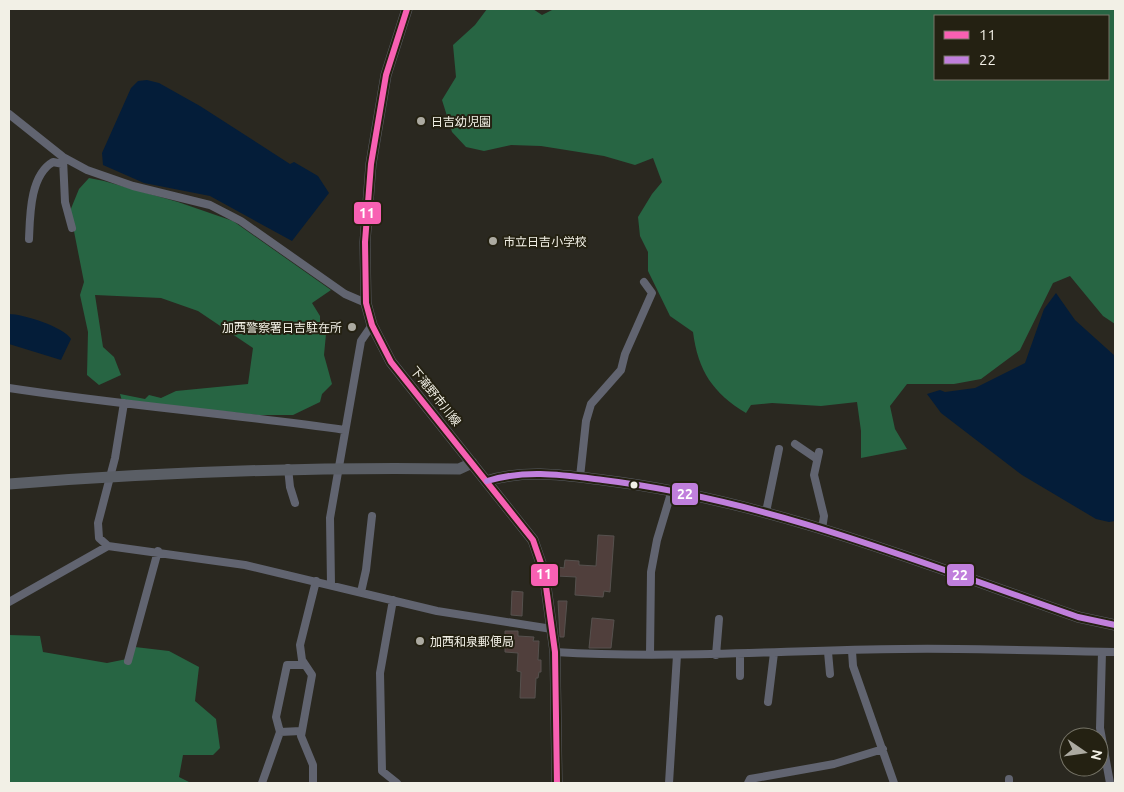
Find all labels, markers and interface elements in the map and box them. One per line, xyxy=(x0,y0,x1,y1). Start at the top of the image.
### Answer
legend xyxy=(934,15,1109,80)
text: 11 xyxy=(979,26,996,43)
text: 22 xyxy=(979,51,996,68)
marker: 日吉幼児園 xyxy=(415,115,427,127)
place label: 日吉幼児園 xyxy=(431,115,491,128)
line badge: 11 xyxy=(353,201,382,225)
text: 11 xyxy=(359,205,375,221)
marker: 市立日吉小学校 xyxy=(487,235,499,247)
place label: 市立日吉小学校 xyxy=(503,235,587,248)
place label: 加西警察署日吉駐在所 xyxy=(222,321,342,334)
marker: 加西警察署日吉駐在所 xyxy=(346,321,358,333)
street label: 下滝野市川線 xyxy=(408,364,464,428)
unlabelled marker xyxy=(629,480,639,490)
line badge: 22 xyxy=(671,482,699,506)
text: 22 xyxy=(677,486,693,502)
line badge: 11 xyxy=(530,563,559,587)
line badge: 22 xyxy=(946,563,975,587)
text: 11 xyxy=(536,566,552,582)
text: 22 xyxy=(952,567,968,583)
marker: 加西和泉郵便局 xyxy=(414,635,426,647)
place label: 加西和泉郵便局 xyxy=(430,635,514,648)
north arrow xyxy=(1059,727,1109,777)
text: N xyxy=(1088,748,1106,762)

